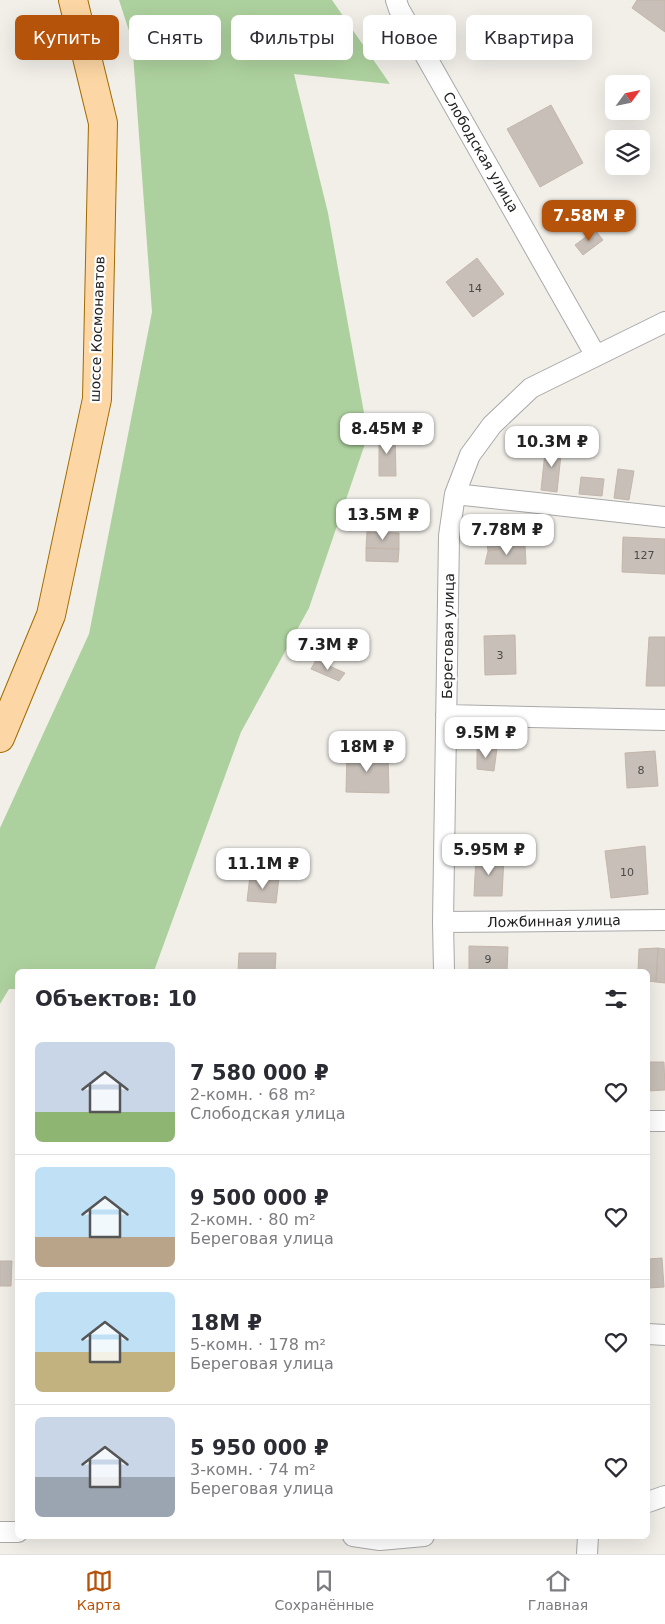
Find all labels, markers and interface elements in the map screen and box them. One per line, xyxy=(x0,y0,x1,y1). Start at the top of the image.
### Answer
chip: Купить xyxy=(15,15,119,60)
chip: Снять xyxy=(129,15,221,60)
chip: Фильтры xyxy=(231,15,353,60)
chip: Новое xyxy=(363,15,456,60)
chip: Квартира xyxy=(466,15,592,60)
north arrow xyxy=(605,75,650,120)
map controls xyxy=(605,75,650,175)
street label: Слободская улица xyxy=(440,89,522,215)
button: layers xyxy=(605,130,650,175)
pin: 7.58M ₽ xyxy=(543,200,635,242)
text: 7.58M ₽ xyxy=(553,206,625,225)
street label: шоссе Космонавтов xyxy=(86,256,108,402)
house number: 14 xyxy=(468,282,482,295)
pin: 8.45M ₽ xyxy=(341,412,433,455)
text: 8.45M ₽ xyxy=(351,419,423,438)
pin: 10.3M ₽ xyxy=(506,426,598,468)
text: 10.3M ₽ xyxy=(516,432,588,451)
pin: 13.5M ₽ xyxy=(337,498,429,541)
text: 13.5M ₽ xyxy=(347,505,419,524)
pin: 7.78M ₽ xyxy=(461,514,553,556)
text: 7.78M ₽ xyxy=(471,520,543,539)
house number: 127 xyxy=(634,549,655,562)
street label: Береговая улица xyxy=(439,573,457,699)
pin: 7.3M ₽ xyxy=(287,628,369,671)
text: 7.3M ₽ xyxy=(298,635,358,654)
house number: 3 xyxy=(497,649,504,662)
pin: 9.5M ₽ xyxy=(445,716,527,759)
text: 9.5M ₽ xyxy=(456,723,516,742)
pin: 18M ₽ xyxy=(332,730,402,773)
text: 18M ₽ xyxy=(340,737,394,756)
house number: 8 xyxy=(638,764,645,777)
pin: 5.95M ₽ xyxy=(443,834,535,876)
text: 5.95M ₽ xyxy=(453,840,525,859)
pin: 11.1M ₽ xyxy=(217,848,309,890)
text: 11.1M ₽ xyxy=(227,854,299,873)
house number: 10 xyxy=(620,866,634,879)
street label: Ложбинная улица xyxy=(487,912,621,930)
house number: 9 xyxy=(485,953,492,966)
icon: filters xyxy=(602,985,630,1013)
text: Объектов: 10 xyxy=(35,987,197,1011)
text: 7 580 000 ₽ xyxy=(190,1061,329,1085)
icon: home xyxy=(75,1062,135,1122)
icon: heart xyxy=(602,1078,630,1106)
text: 2-комн. · 68 m² xyxy=(190,1085,316,1104)
text: Слободская улица xyxy=(190,1104,346,1123)
text: 9 500 000 ₽ xyxy=(190,1186,329,1210)
icon: home xyxy=(75,1187,135,1247)
icon: heart xyxy=(602,1203,630,1231)
text: 2-комн. · 80 m² xyxy=(190,1210,316,1229)
text: Береговая улица xyxy=(190,1229,334,1248)
text: 18M ₽ xyxy=(190,1311,262,1335)
icon: home xyxy=(75,1312,135,1372)
icon: heart xyxy=(602,1328,630,1356)
text: 5-комн. · 178 m² xyxy=(190,1335,326,1354)
text: Береговая улица xyxy=(190,1354,334,1373)
text: 5 950 000 ₽ xyxy=(190,1436,329,1460)
icon: home xyxy=(75,1437,135,1497)
icon: heart xyxy=(602,1453,630,1481)
text: 3-комн. · 74 m² xyxy=(190,1460,316,1479)
text: Береговая улица xyxy=(190,1479,334,1498)
tab: Карта xyxy=(77,1567,121,1613)
tab: Сохранённые xyxy=(274,1567,374,1613)
tab: Главная xyxy=(528,1567,588,1613)

